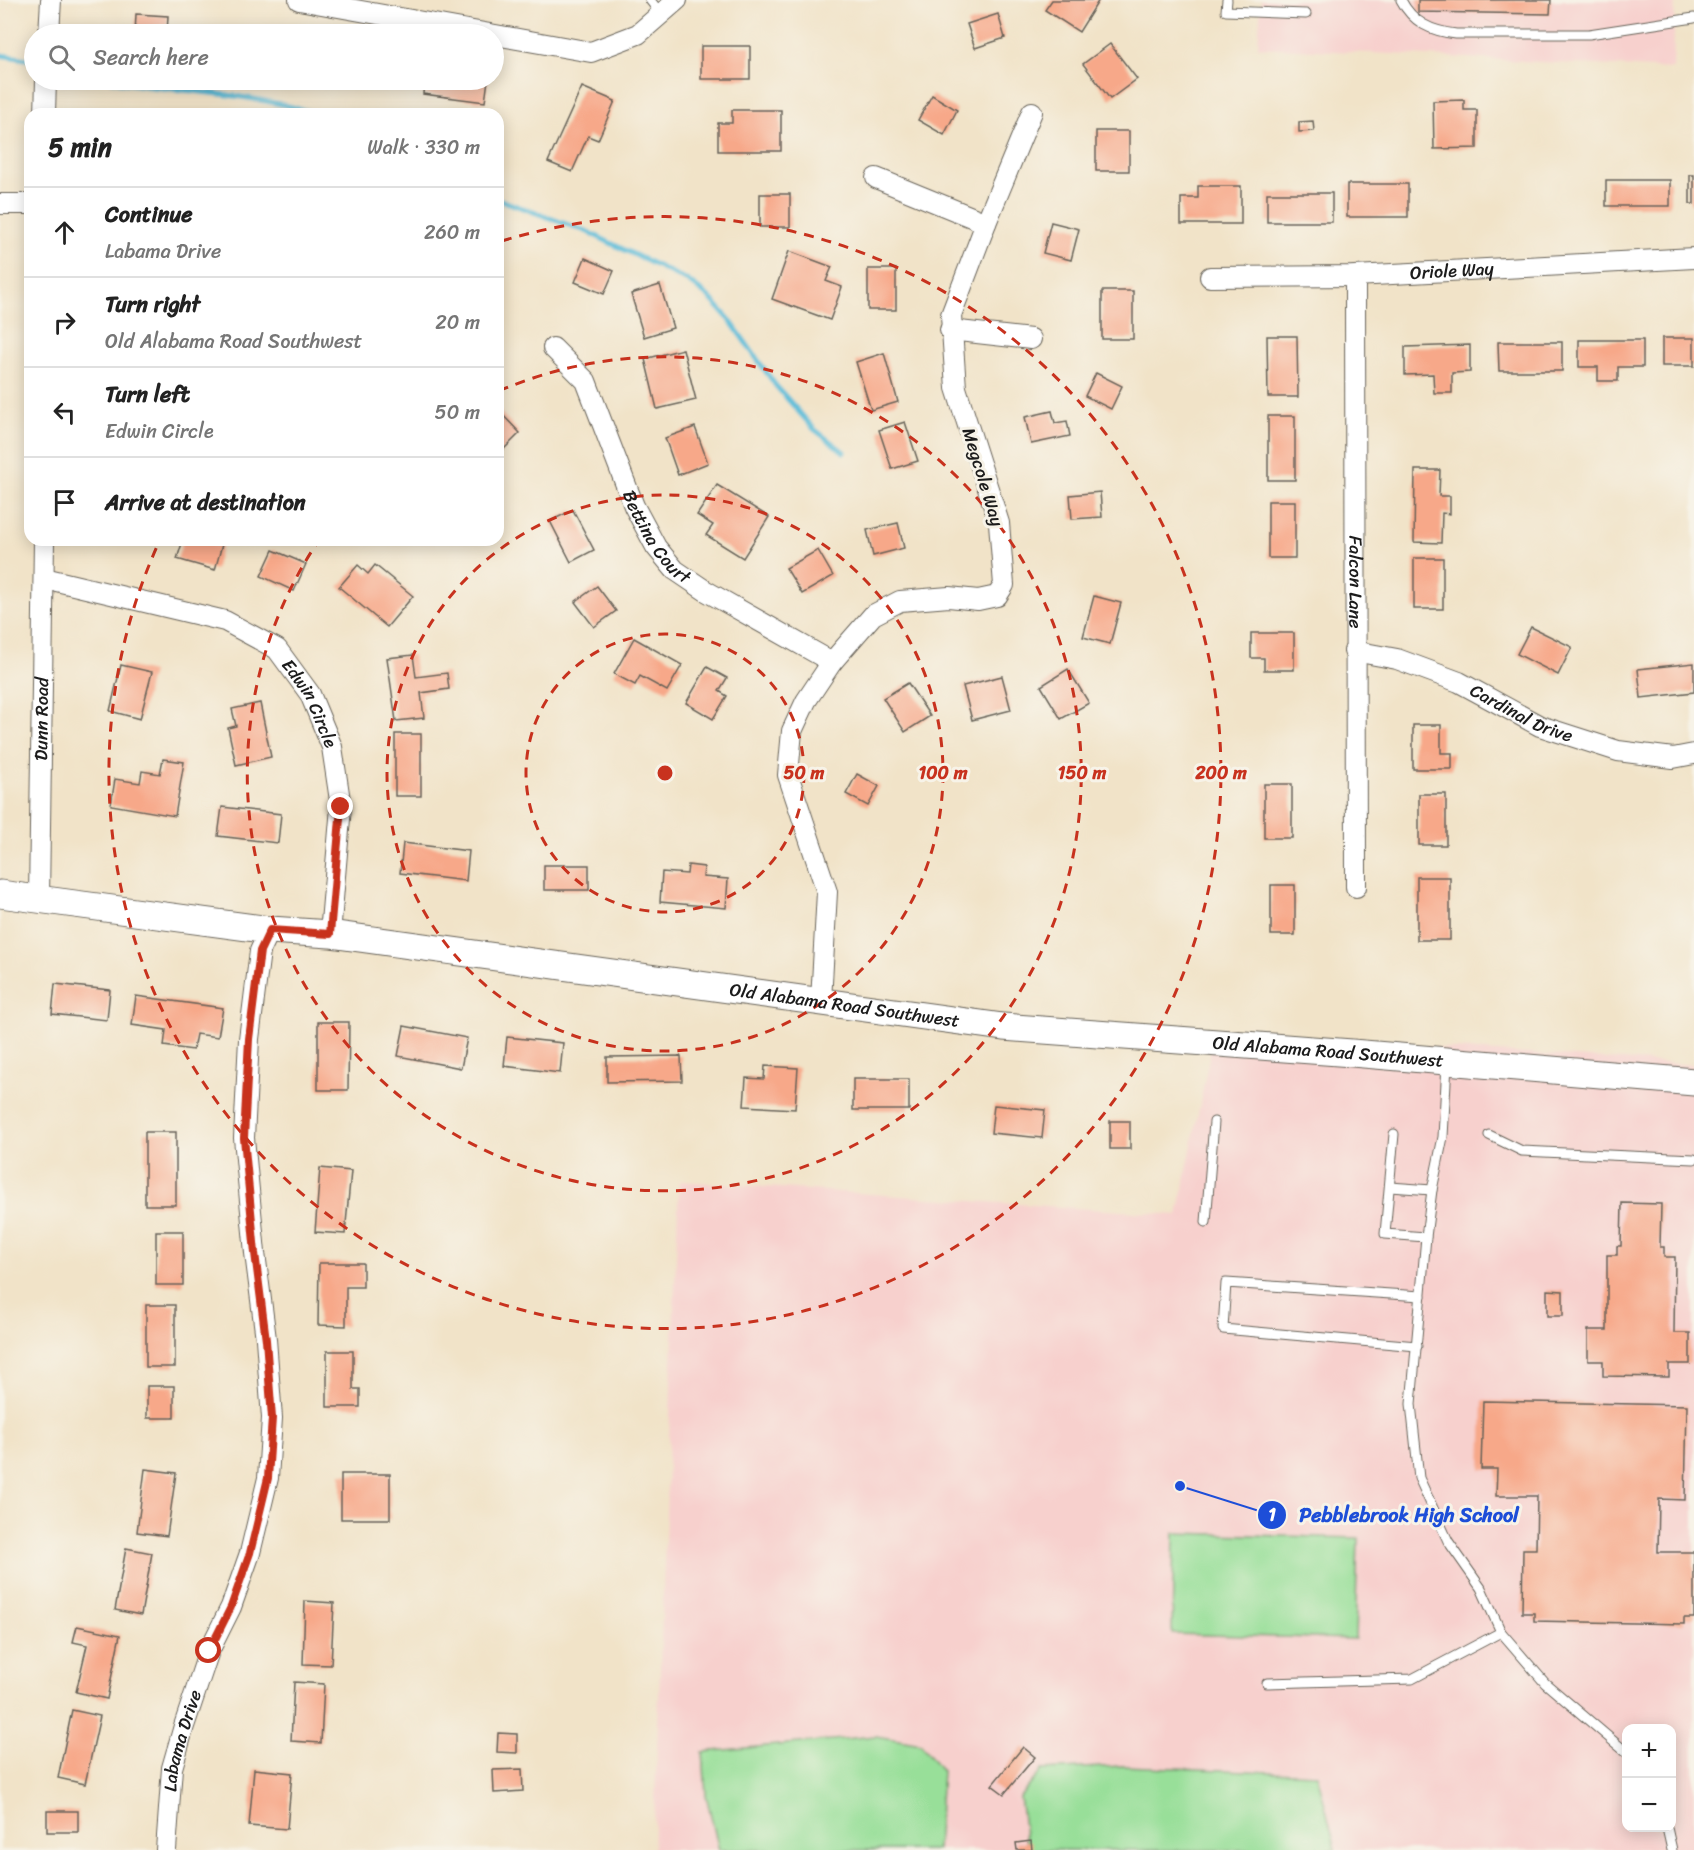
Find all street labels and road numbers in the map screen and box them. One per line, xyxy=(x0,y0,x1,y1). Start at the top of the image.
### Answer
street label: Oriole Way xyxy=(1409,253,1495,289)
street label: Megcole Way xyxy=(953,424,1013,531)
street label: Bettina Court xyxy=(613,485,698,593)
street label: Falcon Lane xyxy=(1339,535,1372,629)
street label: Edwin Circle xyxy=(273,652,347,753)
street label: Cardinal Drive xyxy=(1464,675,1577,752)
street label: Dunn Road xyxy=(25,676,58,761)
street label: Old Alabama Road Southwest xyxy=(728,973,962,1037)
street label: Old Alabama Road Southwest xyxy=(1211,1027,1445,1077)
street label: Labama Drive xyxy=(154,1685,211,1793)

